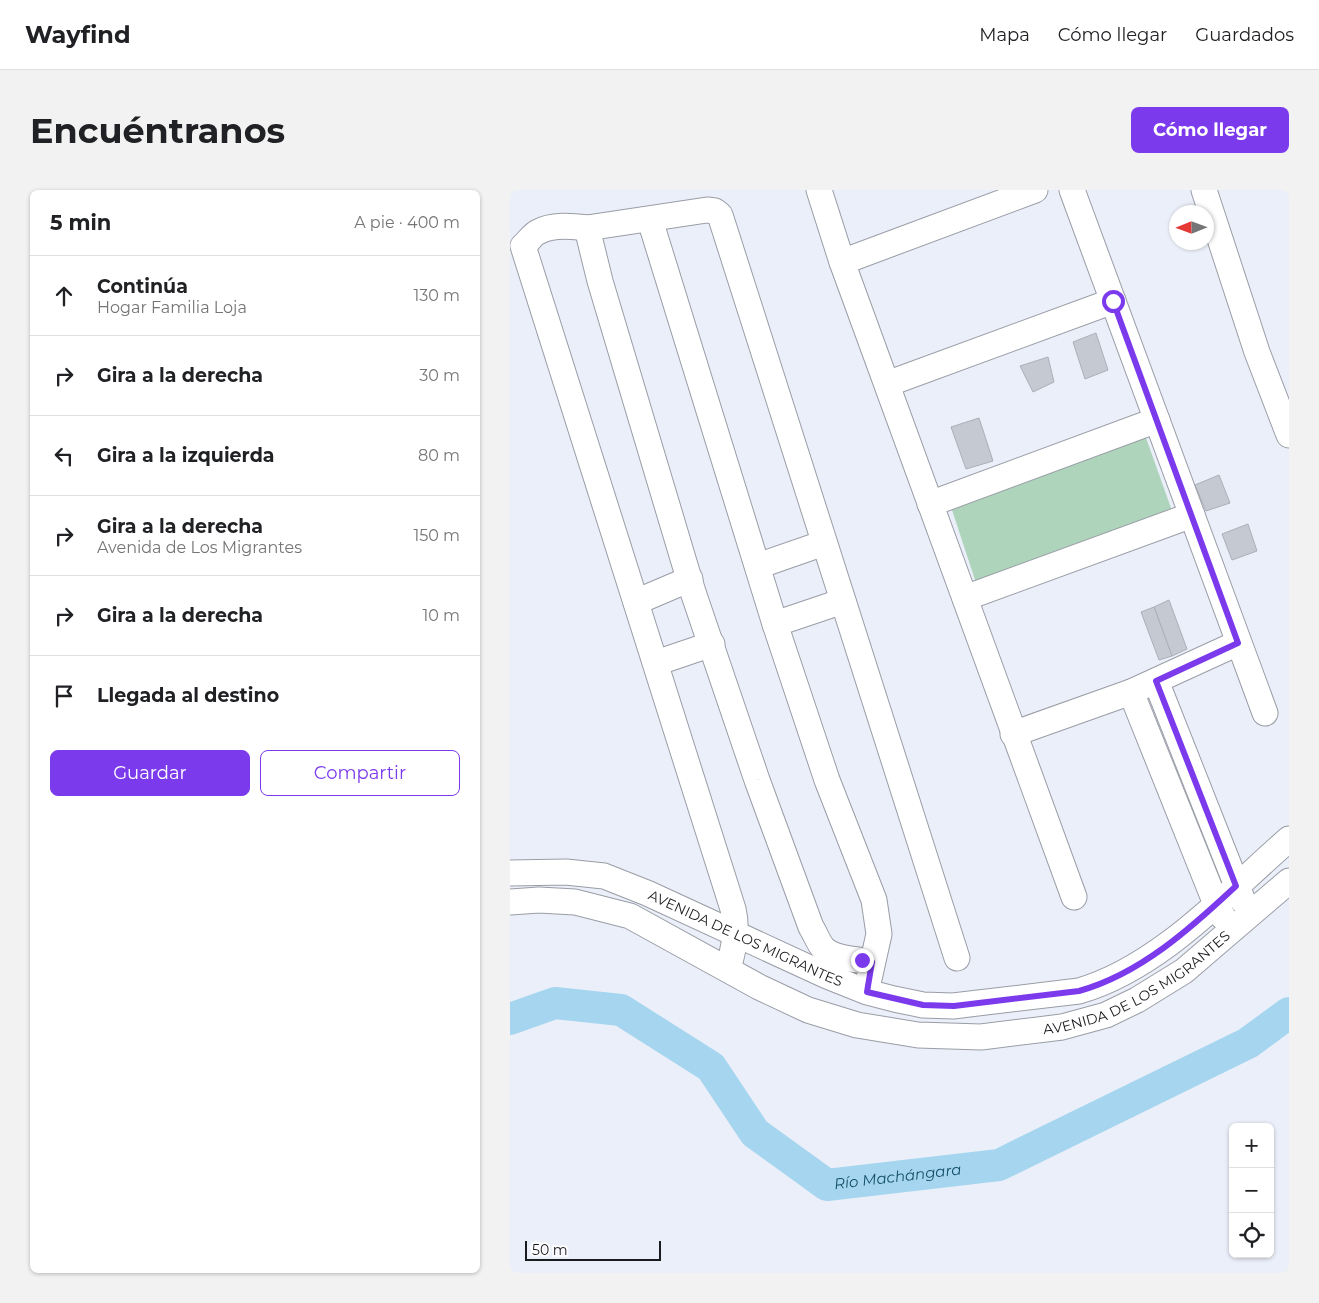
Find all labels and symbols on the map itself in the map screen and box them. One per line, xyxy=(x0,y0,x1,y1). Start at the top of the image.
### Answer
north arrow xyxy=(1169,205,1214,250)
route start xyxy=(1102,290,1125,313)
street label: AVENIDA DE LOS MIGRANTES xyxy=(646,886,846,990)
street label: AVENIDA DE LOS MIGRANTES xyxy=(1042,927,1234,1038)
route end xyxy=(851,949,874,972)
water label: Río Machángara xyxy=(833,1159,962,1193)
scale bar xyxy=(525,1238,661,1261)

